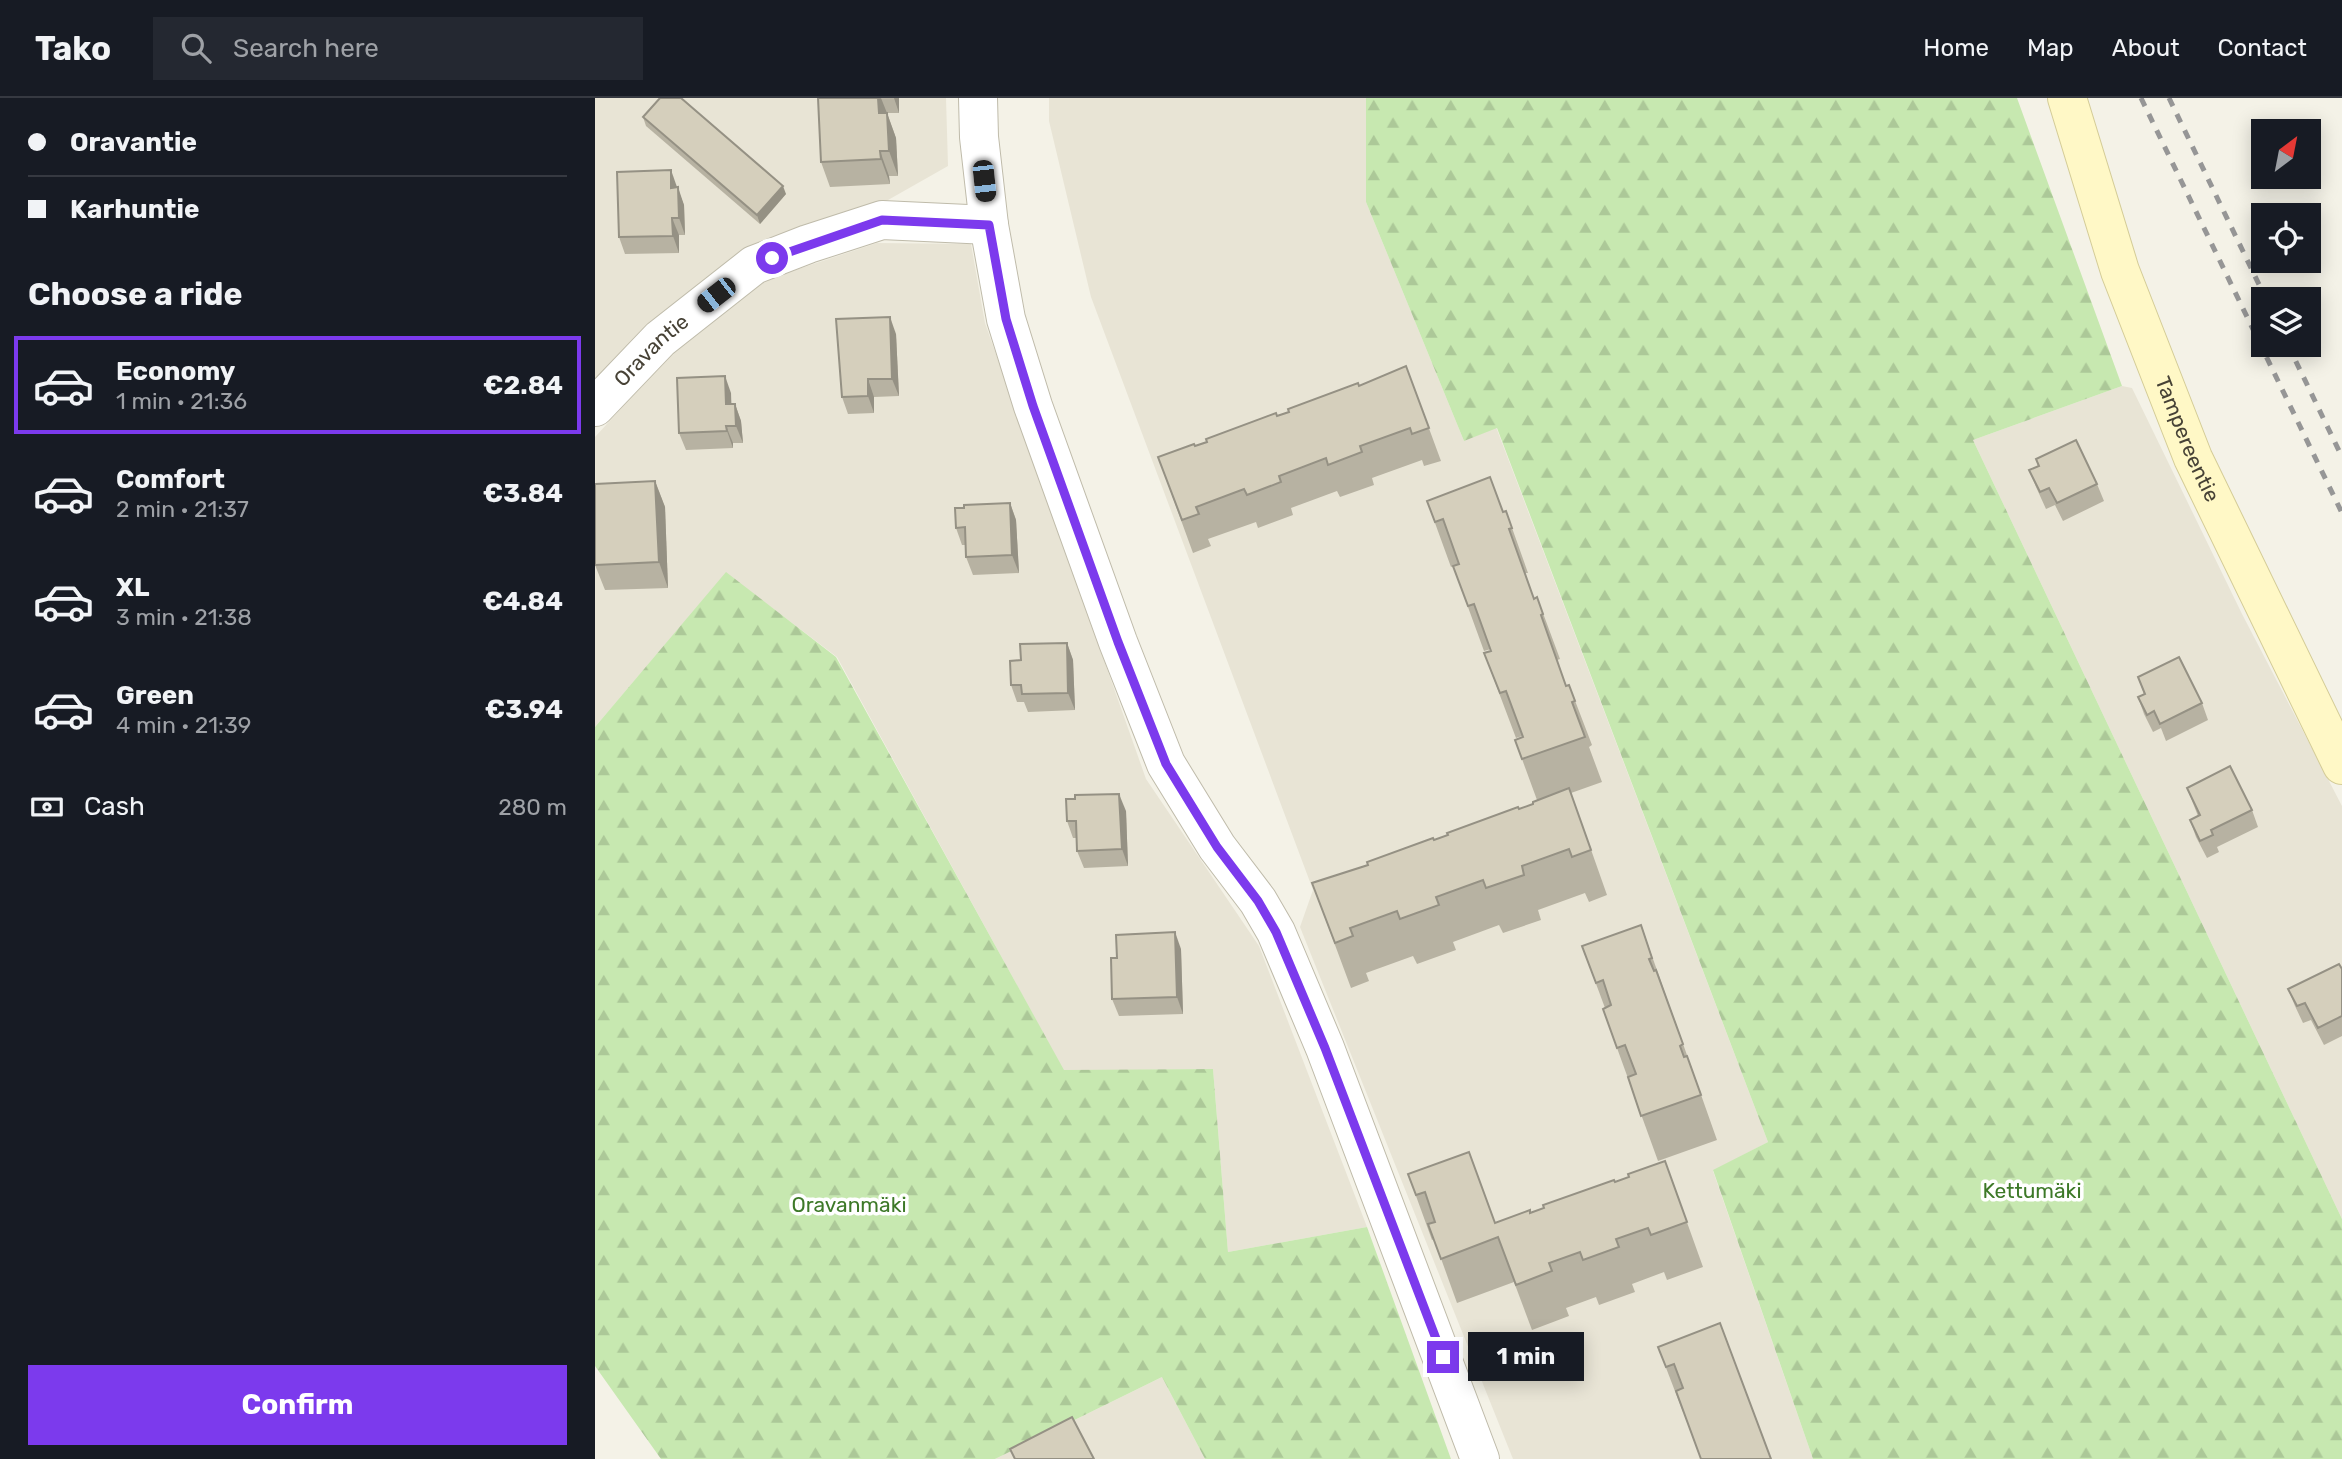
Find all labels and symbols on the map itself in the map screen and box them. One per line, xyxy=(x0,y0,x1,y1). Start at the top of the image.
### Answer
north arrow xyxy=(2251,119,2321,189)
car xyxy=(972,159,997,203)
route start xyxy=(756,242,788,274)
car xyxy=(693,274,740,316)
street label: Oravantie xyxy=(608,308,693,391)
street label: Tampereentie xyxy=(2150,373,2225,506)
park label: Kettumäki xyxy=(1983,1178,2081,1203)
park label: Oravanmäki xyxy=(791,1192,907,1217)
callout: 1 min xyxy=(1467,1332,1583,1382)
route end xyxy=(1427,1341,1459,1373)

